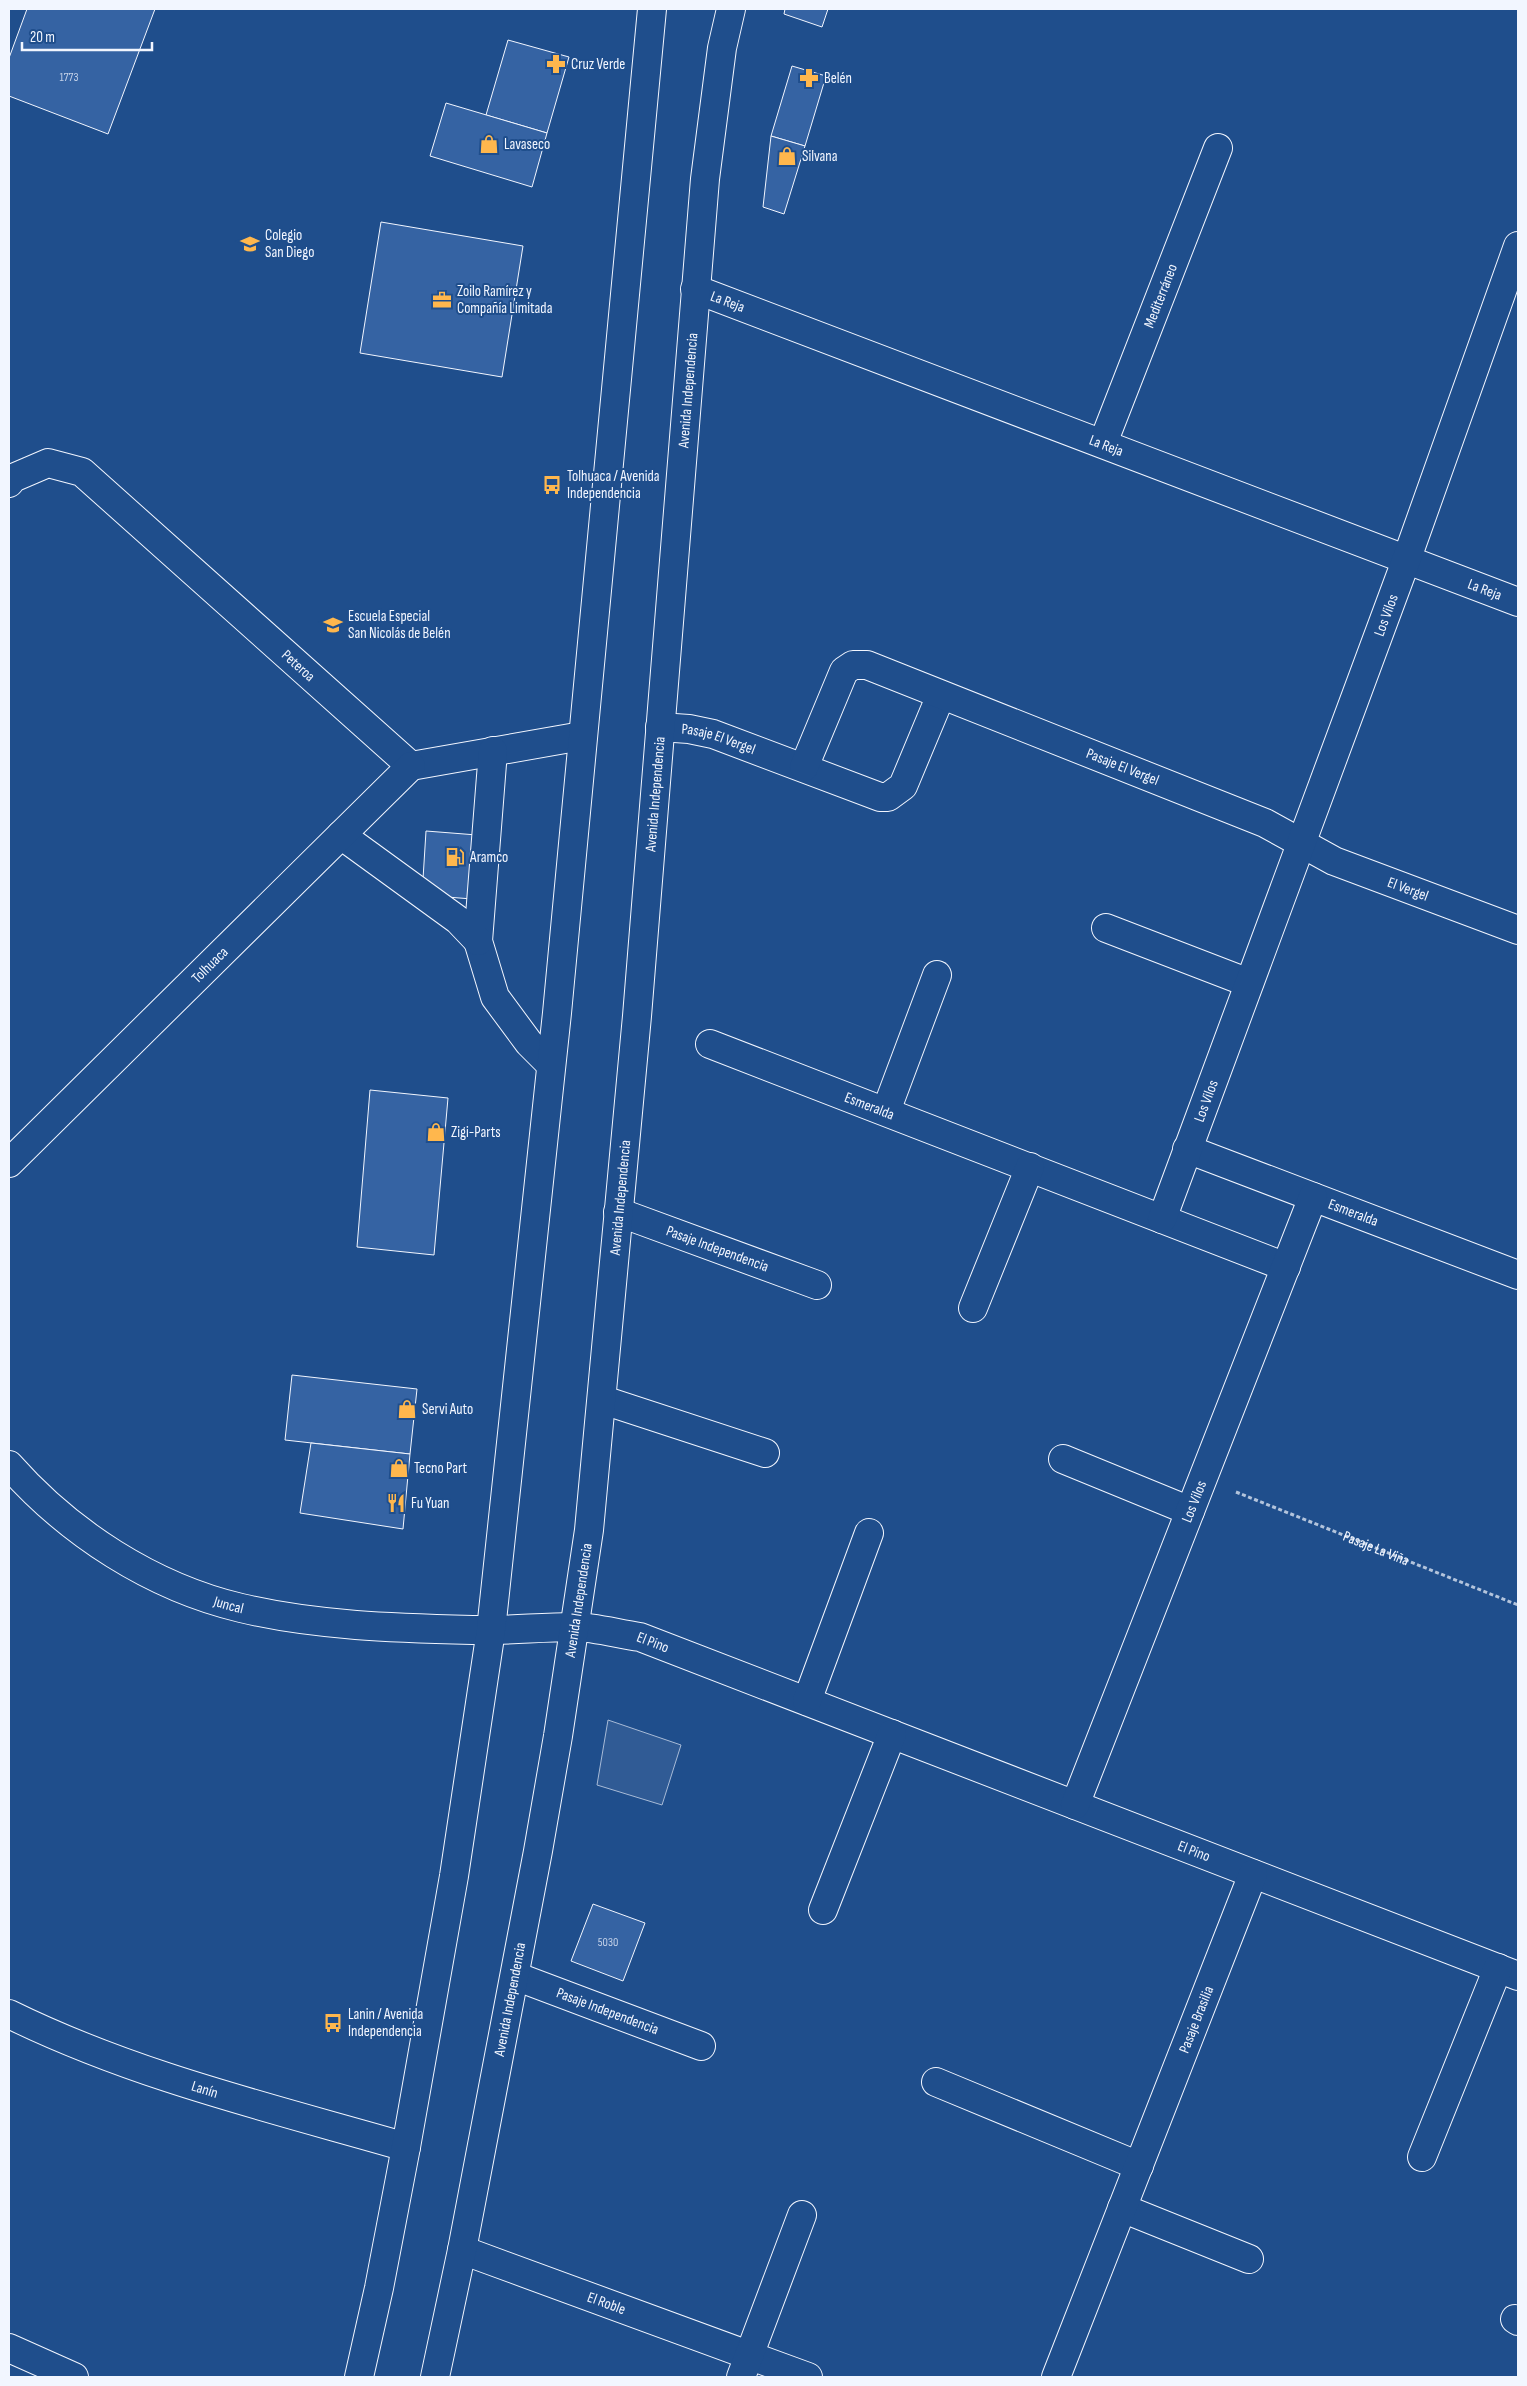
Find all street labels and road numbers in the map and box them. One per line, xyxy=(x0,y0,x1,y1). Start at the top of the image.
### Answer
street label: Mediterráneo xyxy=(1140,261,1182,331)
street label: La Reja xyxy=(708,287,747,317)
street label: Avenida Independencia xyxy=(674,332,702,450)
street label: La Reja xyxy=(1086,431,1126,461)
street label: La Reja xyxy=(1465,575,1505,605)
street label: Los Vilos xyxy=(1370,592,1403,639)
street label: Peteroa xyxy=(277,646,319,686)
street label: Pasaje El Vergel xyxy=(681,720,758,759)
street label: Avenida Independencia xyxy=(641,736,670,853)
street label: Pasaje El Vergel xyxy=(1084,744,1162,790)
street label: El Vergel xyxy=(1385,873,1431,906)
street label: Tolhuaca xyxy=(188,943,233,987)
street label: Los Vilos xyxy=(1190,1077,1223,1125)
street label: Esmeralda xyxy=(842,1088,897,1125)
street label: Avenida Independencia xyxy=(606,1139,635,1257)
street label: Esmeralda xyxy=(1326,1195,1381,1231)
street label: Pasaje Independencia xyxy=(663,1221,771,1277)
street label: Los Vilos xyxy=(1178,1478,1211,1525)
street label: Pasaje La Viña xyxy=(1340,1527,1412,1570)
street label: Avenida Independencia xyxy=(561,1542,597,1660)
street label: Juncal xyxy=(210,1592,245,1618)
street label: El Pino xyxy=(634,1628,672,1657)
street label: El Pino xyxy=(1175,1837,1213,1866)
street label: Avenida Independencia xyxy=(490,1941,530,2059)
street label: Pasaje Independencia xyxy=(554,1983,662,2039)
street label: Pasaje Brasilia xyxy=(1175,1983,1218,2056)
street label: Lanín xyxy=(189,2077,220,2103)
street label: El Roble xyxy=(585,2288,628,2319)

